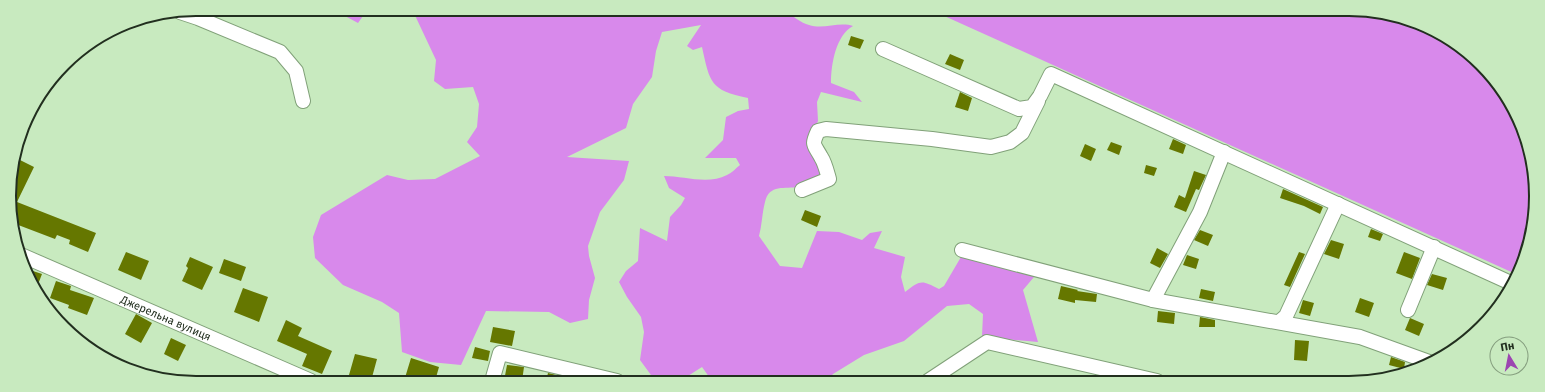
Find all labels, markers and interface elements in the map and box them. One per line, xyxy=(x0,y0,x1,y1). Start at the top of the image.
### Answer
street label: Джерельна вулиця xyxy=(118,293,213,344)
north arrow xyxy=(1489,336,1529,376)
text: Пн xyxy=(1499,339,1515,354)

